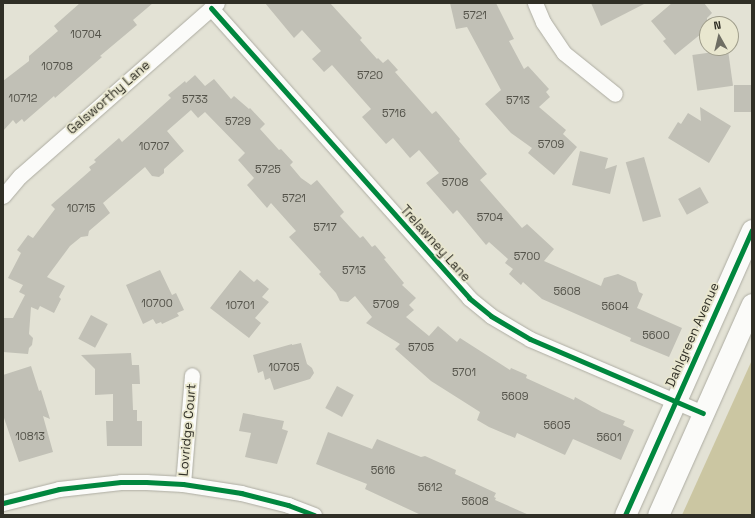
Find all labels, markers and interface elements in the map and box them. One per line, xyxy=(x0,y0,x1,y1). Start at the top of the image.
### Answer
house number: 5721 xyxy=(463,8,487,22)
north arrow xyxy=(699,16,739,56)
text: N xyxy=(713,18,722,33)
house number: 10704 xyxy=(70,27,102,41)
street label: Galsworthy Lane xyxy=(64,58,154,138)
house number: 10708 xyxy=(41,59,73,73)
house number: 5720 xyxy=(357,68,383,82)
house number: 10712 xyxy=(9,91,37,105)
house number: 5733 xyxy=(182,92,208,106)
house number: 5713 xyxy=(506,93,530,107)
house number: 5716 xyxy=(382,106,406,120)
house number: 5729 xyxy=(225,114,251,128)
house number: 5709 xyxy=(538,137,564,151)
house number: 10707 xyxy=(139,139,169,153)
house number: 5725 xyxy=(255,162,281,176)
house number: 5708 xyxy=(442,175,468,189)
house number: 5721 xyxy=(282,191,306,205)
house number: 10715 xyxy=(67,201,95,215)
street label: Trelawney Lane xyxy=(397,203,473,285)
house number: 5704 xyxy=(477,210,503,224)
house number: 5717 xyxy=(313,220,337,234)
house number: 5700 xyxy=(514,249,540,263)
house number: 5713 xyxy=(342,263,366,277)
street label: Dahlgreen Avenue xyxy=(663,280,723,390)
house number: 5608 xyxy=(553,284,581,298)
house number: 10700 xyxy=(141,296,173,310)
house number: 5709 xyxy=(373,297,399,311)
house number: 10701 xyxy=(225,298,255,312)
house number: 5604 xyxy=(601,299,629,313)
house number: 5600 xyxy=(642,328,670,342)
house number: 5705 xyxy=(408,340,434,354)
house number: 10705 xyxy=(268,360,300,374)
house number: 5701 xyxy=(452,365,476,379)
street label: Lovridge Court xyxy=(176,383,200,477)
house number: 5609 xyxy=(501,389,529,403)
house number: 5605 xyxy=(544,418,570,432)
house number: 10813 xyxy=(15,429,45,443)
house number: 5601 xyxy=(597,430,621,444)
house number: 5616 xyxy=(371,463,395,477)
house number: 5612 xyxy=(418,480,442,494)
house number: 5608 xyxy=(461,494,489,508)

